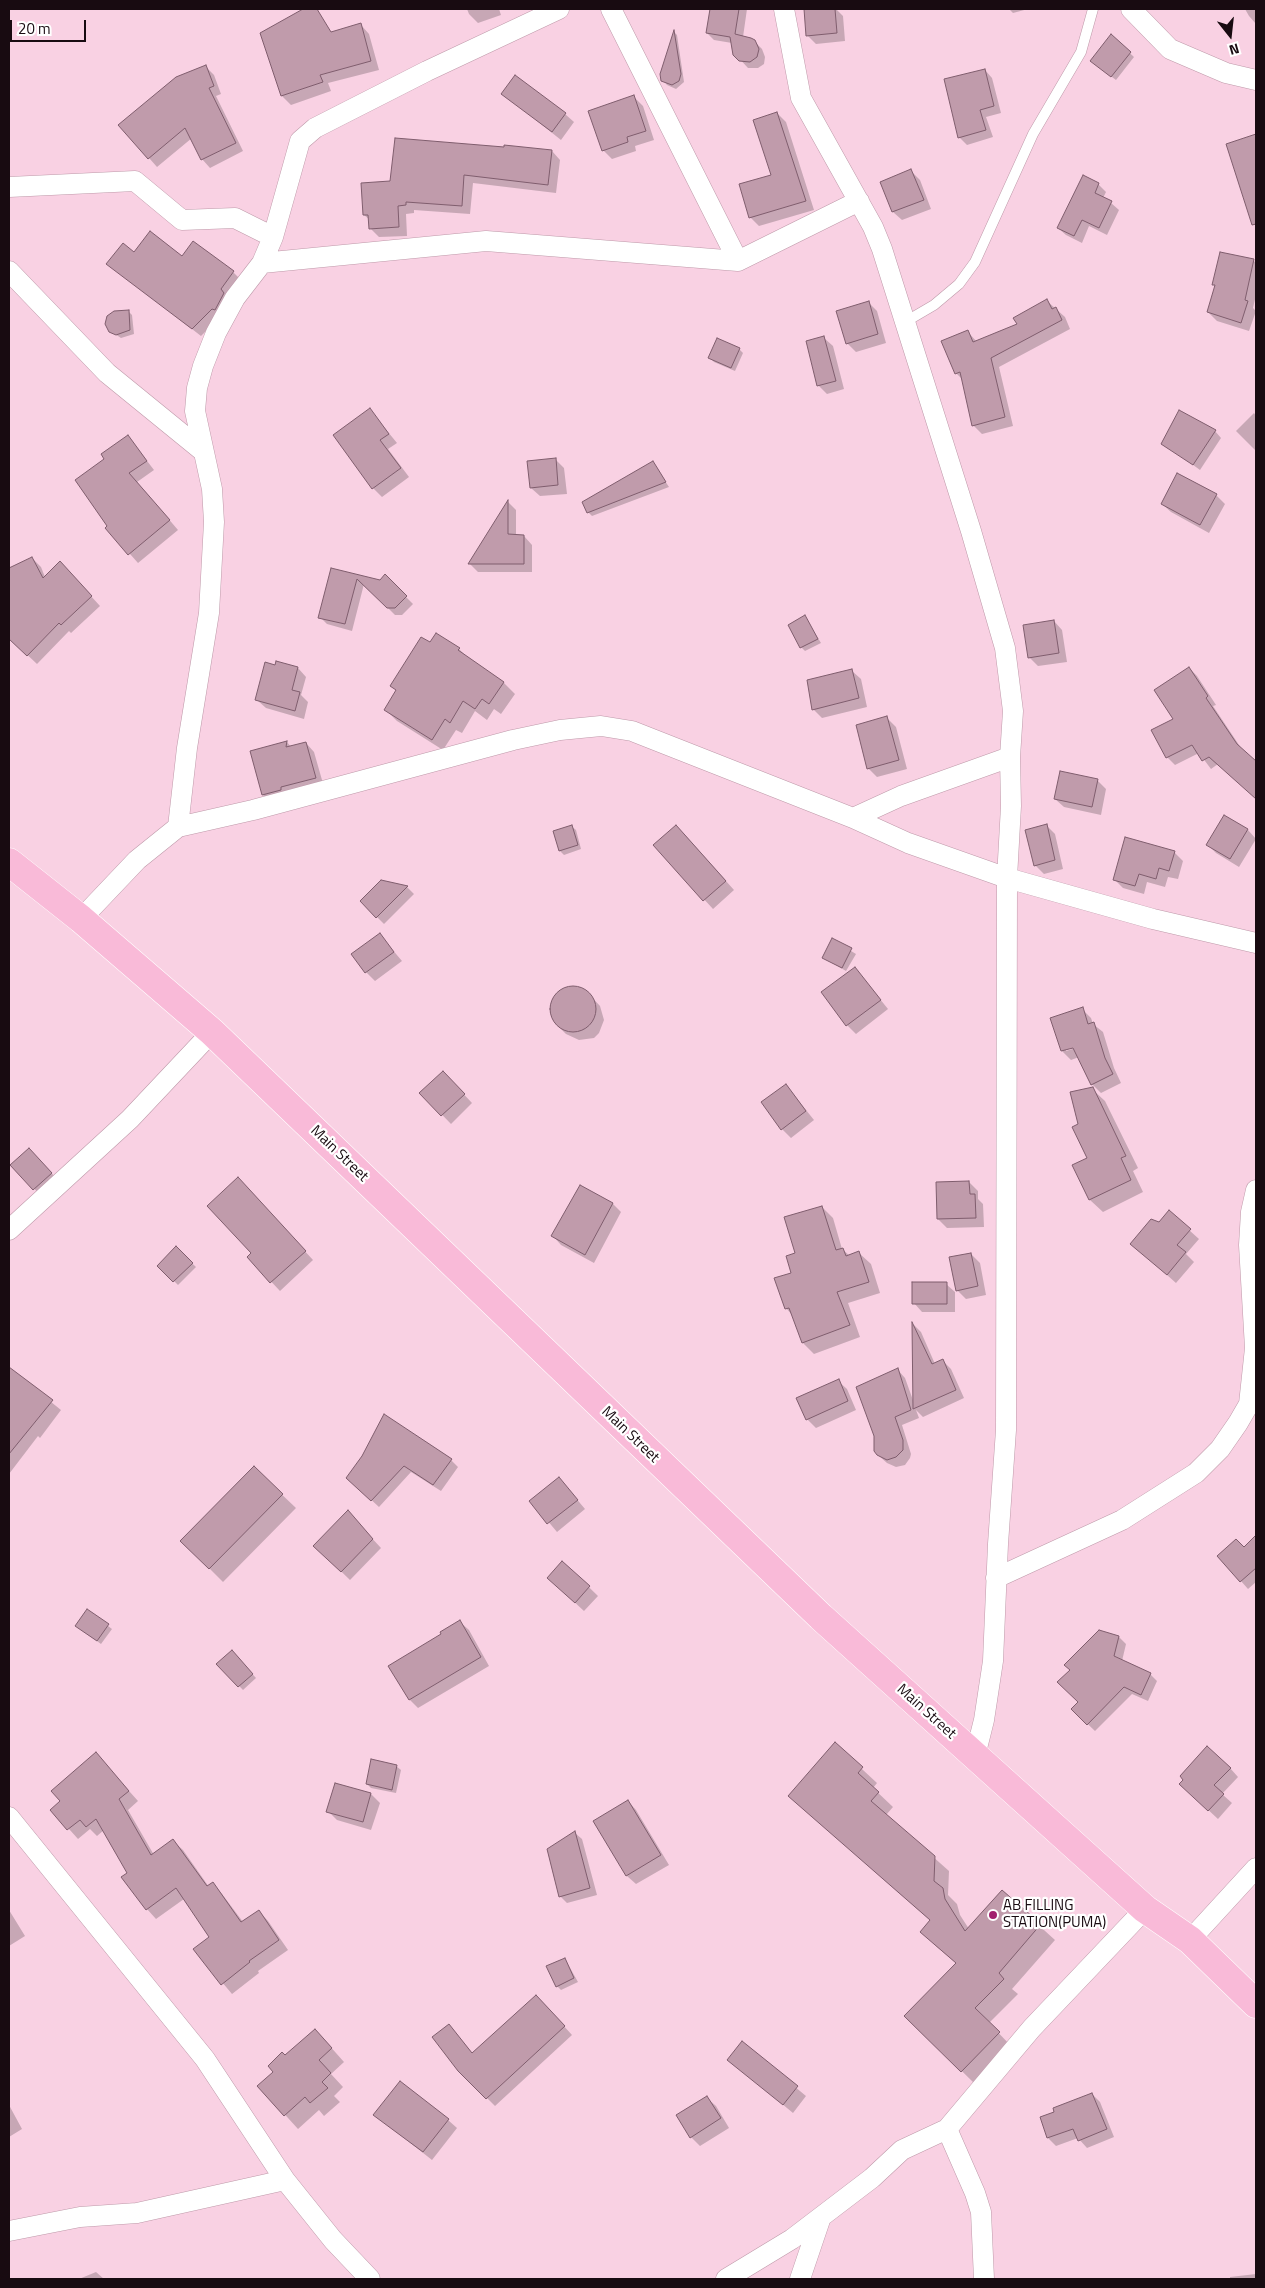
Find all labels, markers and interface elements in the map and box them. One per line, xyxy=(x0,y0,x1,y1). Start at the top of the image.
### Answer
scale bar xyxy=(12,10,89,42)
north arrow xyxy=(1205,10,1255,60)
text: 20 m xyxy=(18,17,51,40)
text: N xyxy=(1227,38,1242,61)
street label: Main Street xyxy=(306,1122,372,1186)
street label: Main Street xyxy=(597,1403,663,1467)
street label: Main Street xyxy=(893,1681,959,1743)
place label: AB FILLING STATION(PUMA) xyxy=(1003,1897,1106,1932)
marker: AB FILLING STATION(PUMA) xyxy=(987,1909,999,1921)

